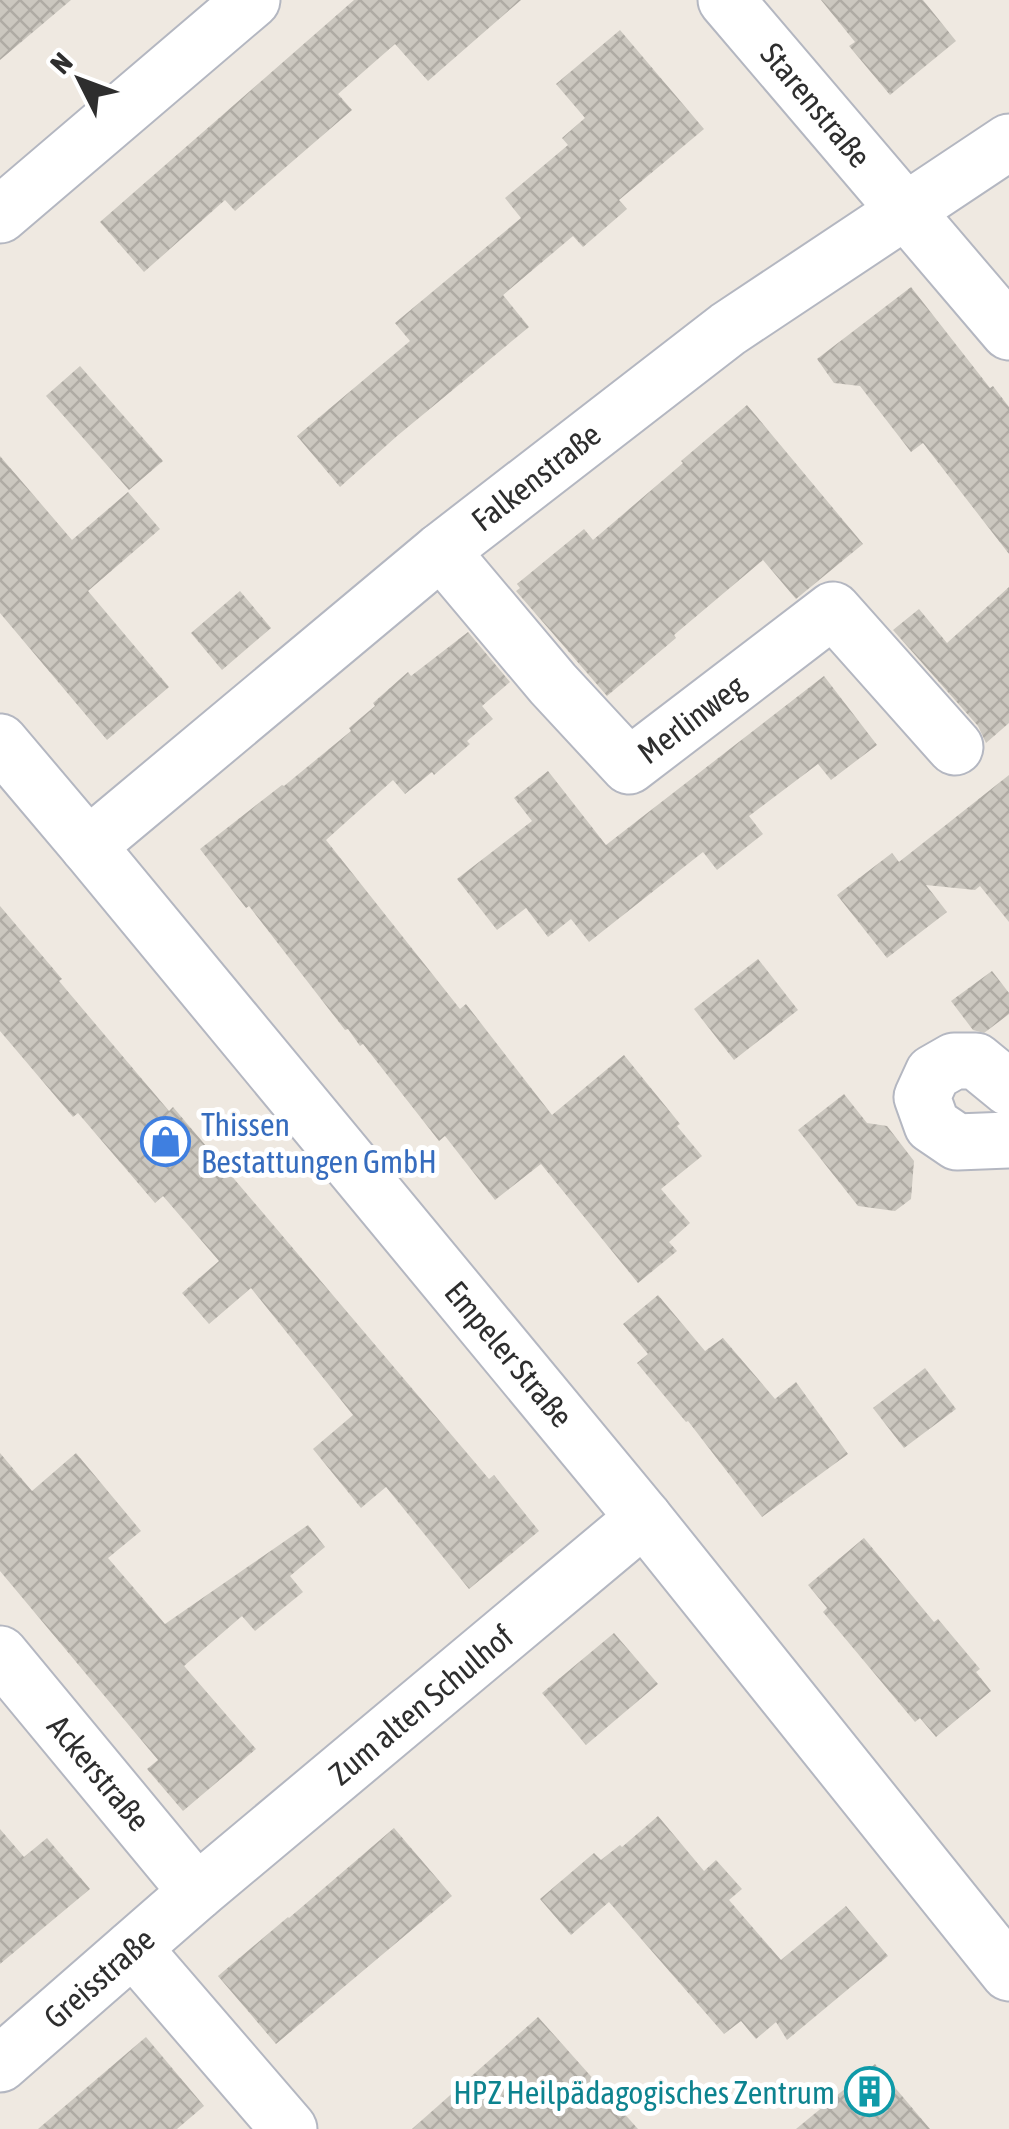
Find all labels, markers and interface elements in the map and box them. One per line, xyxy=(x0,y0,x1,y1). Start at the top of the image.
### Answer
north arrow xyxy=(30,30,130,130)
street label: Starenstraße xyxy=(753,35,879,175)
text: N xyxy=(44,46,79,80)
street label: Falkenstraße xyxy=(464,415,608,539)
street label: Merlinweg xyxy=(630,667,752,771)
place label: Thissen Bestattungen GmbH xyxy=(201,1106,437,1180)
shop icon: Thissen Bestattungen GmbH xyxy=(140,1116,192,1168)
street label: Empeler Straße xyxy=(437,1274,581,1434)
street label: Zum alten Schulhof xyxy=(322,1617,520,1792)
street label: Ackerstraße xyxy=(40,1708,158,1838)
street label: Greisstraße xyxy=(37,1920,161,2036)
building icon: HPZ Heilpädagogisches Zentrum xyxy=(844,2066,896,2118)
place label: HPZ Heilpädagogisches Zentrum xyxy=(453,2074,835,2111)

